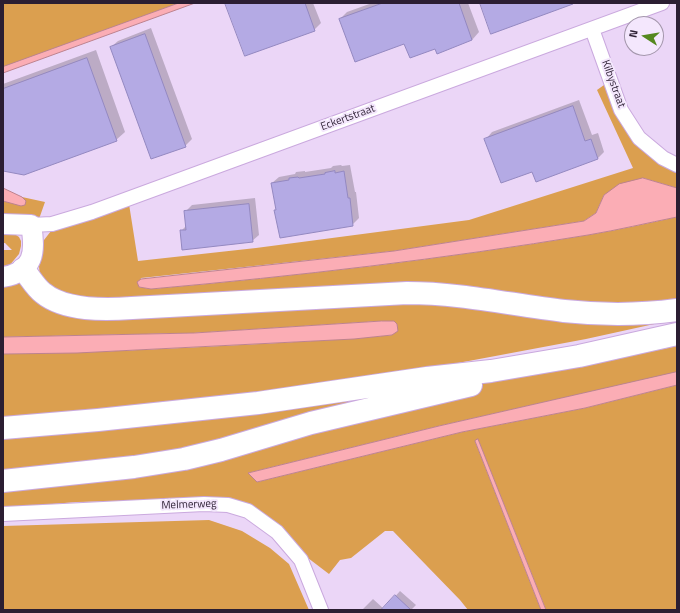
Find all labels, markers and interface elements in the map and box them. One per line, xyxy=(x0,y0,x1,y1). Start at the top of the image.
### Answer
north arrow xyxy=(624,16,664,56)
text: N xyxy=(625,28,642,39)
street label: Kilbystraat xyxy=(598,58,628,110)
street label: Eckertstraat xyxy=(319,102,377,134)
street label: Melmerweg xyxy=(161,497,217,513)

